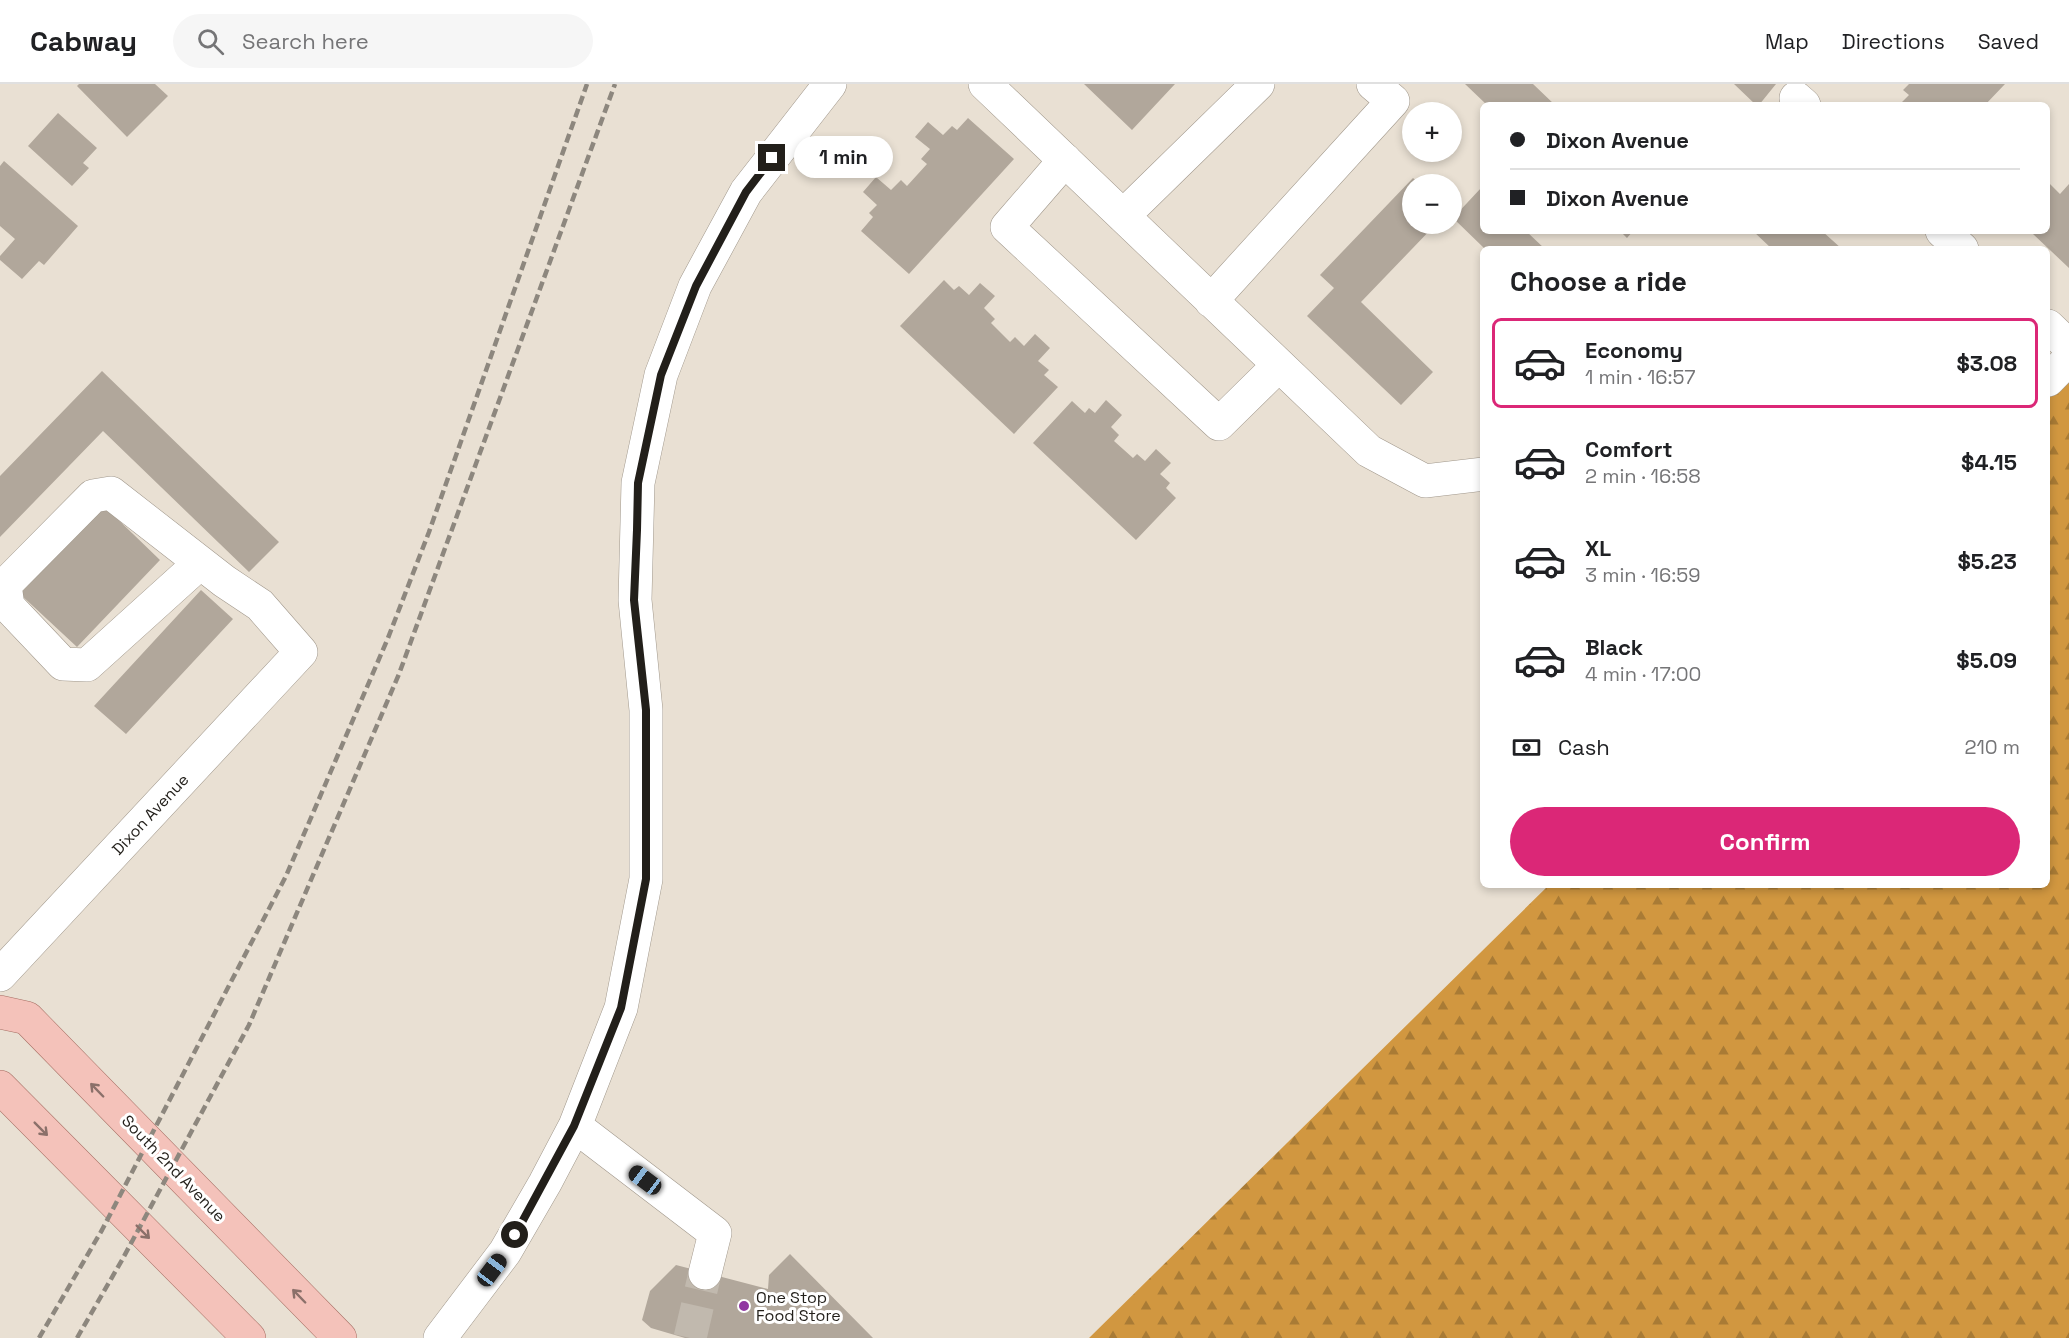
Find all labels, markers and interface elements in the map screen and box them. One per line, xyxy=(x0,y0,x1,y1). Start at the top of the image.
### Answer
search box xyxy=(173,14,593,68)
text: Cabway xyxy=(30,23,137,59)
icon: search xyxy=(194,25,227,58)
text: Search here xyxy=(242,27,369,55)
text: Map xyxy=(1765,28,1809,55)
text: Directions xyxy=(1842,28,1945,55)
text: Saved xyxy=(1978,28,2039,55)
map controls xyxy=(1402,102,1462,234)
button: + xyxy=(1402,102,1462,162)
text: Dixon Avenue xyxy=(1546,126,1689,154)
callout: 1 min xyxy=(793,137,892,179)
route end xyxy=(758,144,785,171)
text: 1 min xyxy=(819,144,868,170)
button: − xyxy=(1402,174,1462,234)
text: Dixon Avenue xyxy=(1546,184,1689,212)
text: Choose a ride xyxy=(1510,264,1687,299)
icon: car xyxy=(1513,336,1567,390)
text: Economy xyxy=(1585,336,1683,364)
text: $3.08 xyxy=(1957,349,2017,377)
text: 1 min · 16:57 xyxy=(1585,364,1696,390)
icon: car xyxy=(1513,435,1567,489)
text: Comfort xyxy=(1585,435,1673,463)
text: $4.15 xyxy=(1961,448,2017,476)
text: 2 min · 16:58 xyxy=(1585,463,1701,489)
icon: car xyxy=(1513,534,1567,588)
text: XL xyxy=(1585,534,1611,562)
text: $5.23 xyxy=(1957,547,2017,575)
text: 3 min · 16:59 xyxy=(1585,562,1700,588)
icon: car xyxy=(1513,633,1567,687)
text: Black xyxy=(1585,633,1643,661)
text: $5.09 xyxy=(1956,646,2017,674)
text: 4 min · 17:00 xyxy=(1585,661,1701,687)
icon: cash xyxy=(1510,731,1543,764)
text: Cash xyxy=(1558,733,1610,761)
text: 210 m xyxy=(1964,734,2020,760)
street label: Dixon Avenue xyxy=(107,769,193,859)
button: Confirm xyxy=(1510,807,2020,876)
one-way arrow xyxy=(89,1082,104,1097)
street label: South 2nd Avenue xyxy=(117,1110,230,1226)
one-way arrow xyxy=(34,1121,49,1136)
car xyxy=(625,1162,665,1198)
route start xyxy=(501,1221,528,1248)
one-way arrow xyxy=(136,1224,151,1239)
car xyxy=(474,1250,510,1290)
place label: One Stop Food Store xyxy=(756,1287,841,1326)
one-way arrow xyxy=(292,1289,306,1304)
marker: One Stop Food Store xyxy=(737,1299,751,1313)

